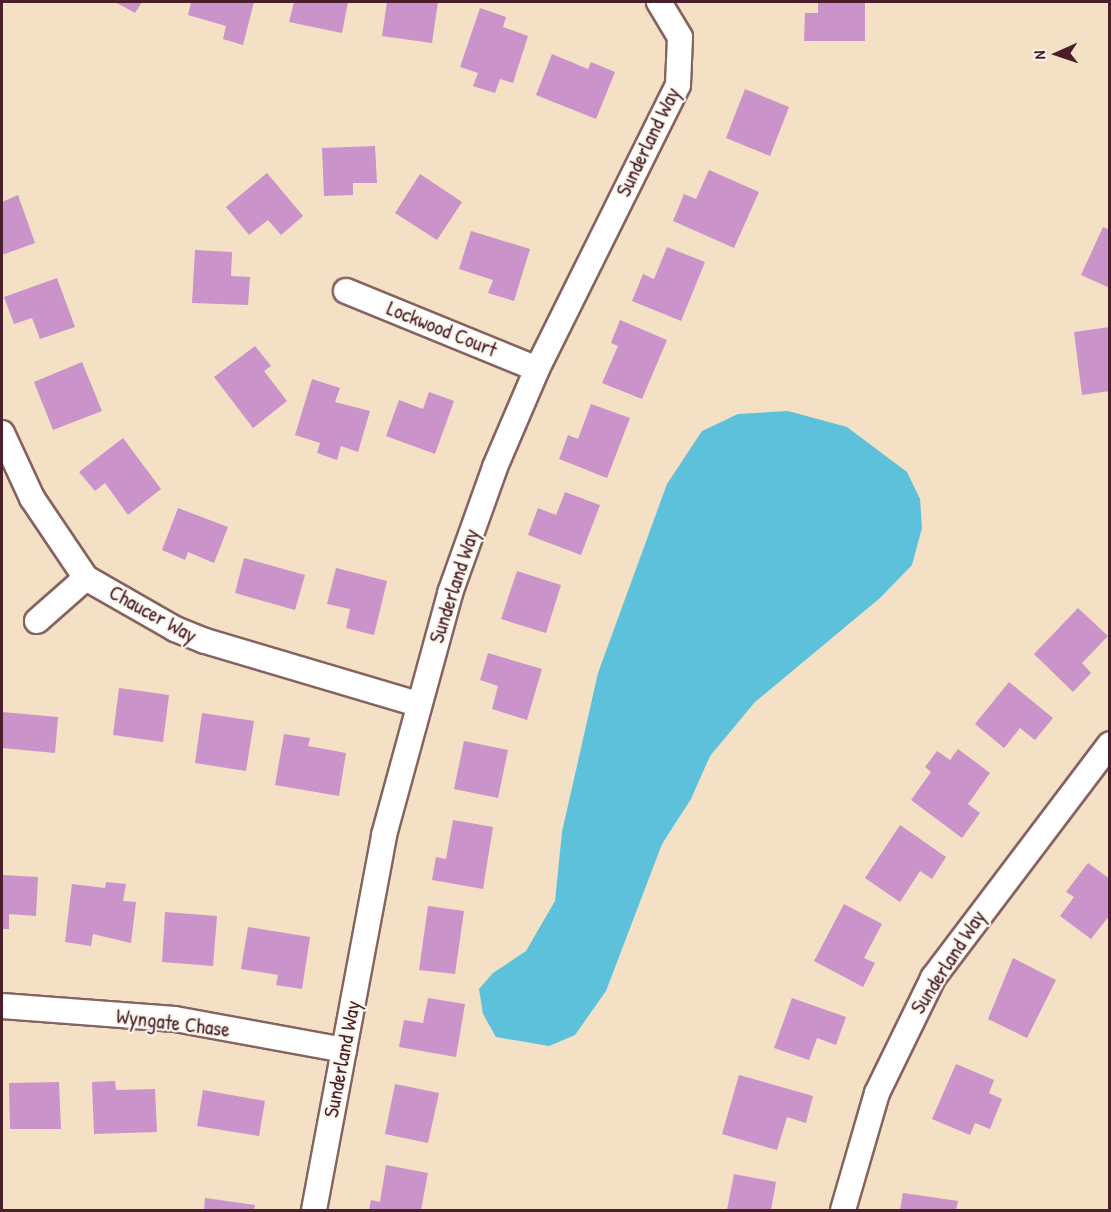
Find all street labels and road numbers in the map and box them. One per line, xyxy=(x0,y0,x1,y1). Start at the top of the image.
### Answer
street label: Sunderland Way xyxy=(611,83,685,201)
street label: Lockwood Court xyxy=(383,295,501,363)
street label: Sunderland Way xyxy=(424,526,484,646)
street label: Chaucer Way xyxy=(105,580,201,648)
street label: Sunderland Way xyxy=(905,905,991,1019)
street label: Sunderland Way xyxy=(318,998,366,1120)
street label: Wyngate Chase xyxy=(115,1004,231,1042)

